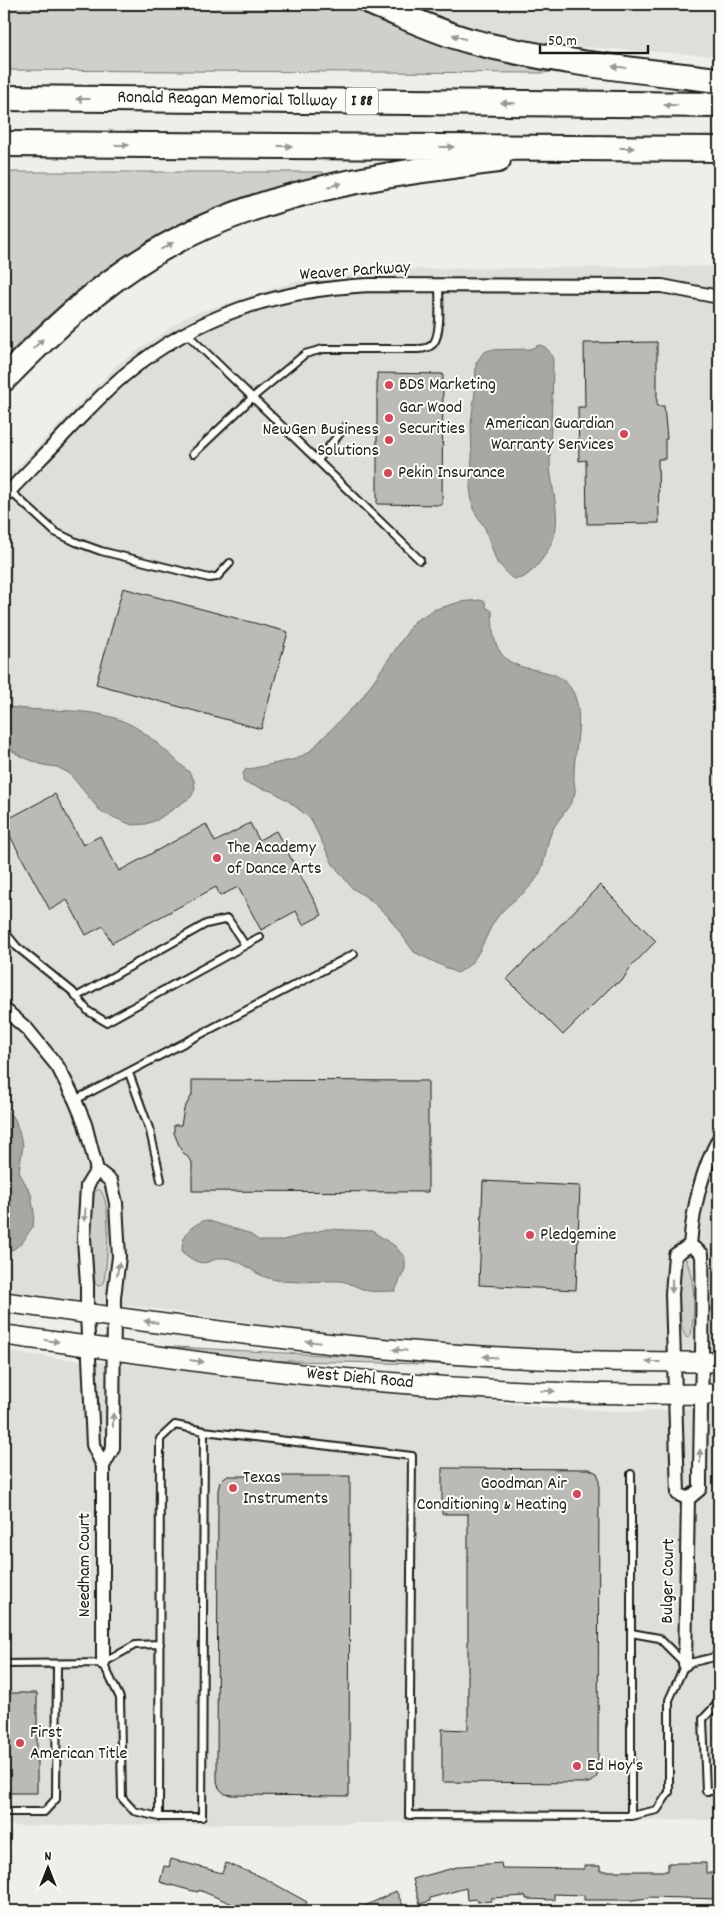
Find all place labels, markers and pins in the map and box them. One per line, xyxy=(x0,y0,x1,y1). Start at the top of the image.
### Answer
place label: BDS Marketing xyxy=(399,373,496,398)
marker: BDS Marketing xyxy=(383,379,395,391)
place label: Gar Wood Securities xyxy=(399,396,465,442)
marker: Gar Wood Securities xyxy=(383,412,395,424)
place label: American Guardian Warranty Services xyxy=(485,412,614,458)
place label: NewGen Business Solutions xyxy=(263,418,379,464)
marker: American Guardian Warranty Services xyxy=(618,428,630,440)
marker: NewGen Business Solutions xyxy=(383,434,395,446)
place label: Pekin Insurance xyxy=(398,461,505,486)
marker: Pekin Insurance xyxy=(382,467,394,479)
place label: The Academy of Dance Arts xyxy=(227,836,322,882)
marker: The Academy of Dance Arts xyxy=(211,852,223,864)
place label: Pledgemine xyxy=(540,1223,617,1248)
marker: Pledgemine xyxy=(524,1229,536,1241)
place label: Texas Instruments xyxy=(243,1466,328,1512)
place label: Goodman Air Conditioning & Heating xyxy=(416,1472,567,1518)
marker: Texas Instruments xyxy=(227,1482,239,1494)
marker: Goodman Air Conditioning & Heating xyxy=(571,1488,583,1500)
place label: First American Title xyxy=(30,1721,128,1767)
marker: First American Title xyxy=(14,1737,26,1749)
place label: Ed Hoy's xyxy=(587,1754,643,1779)
marker: Ed Hoy's xyxy=(571,1760,583,1772)

